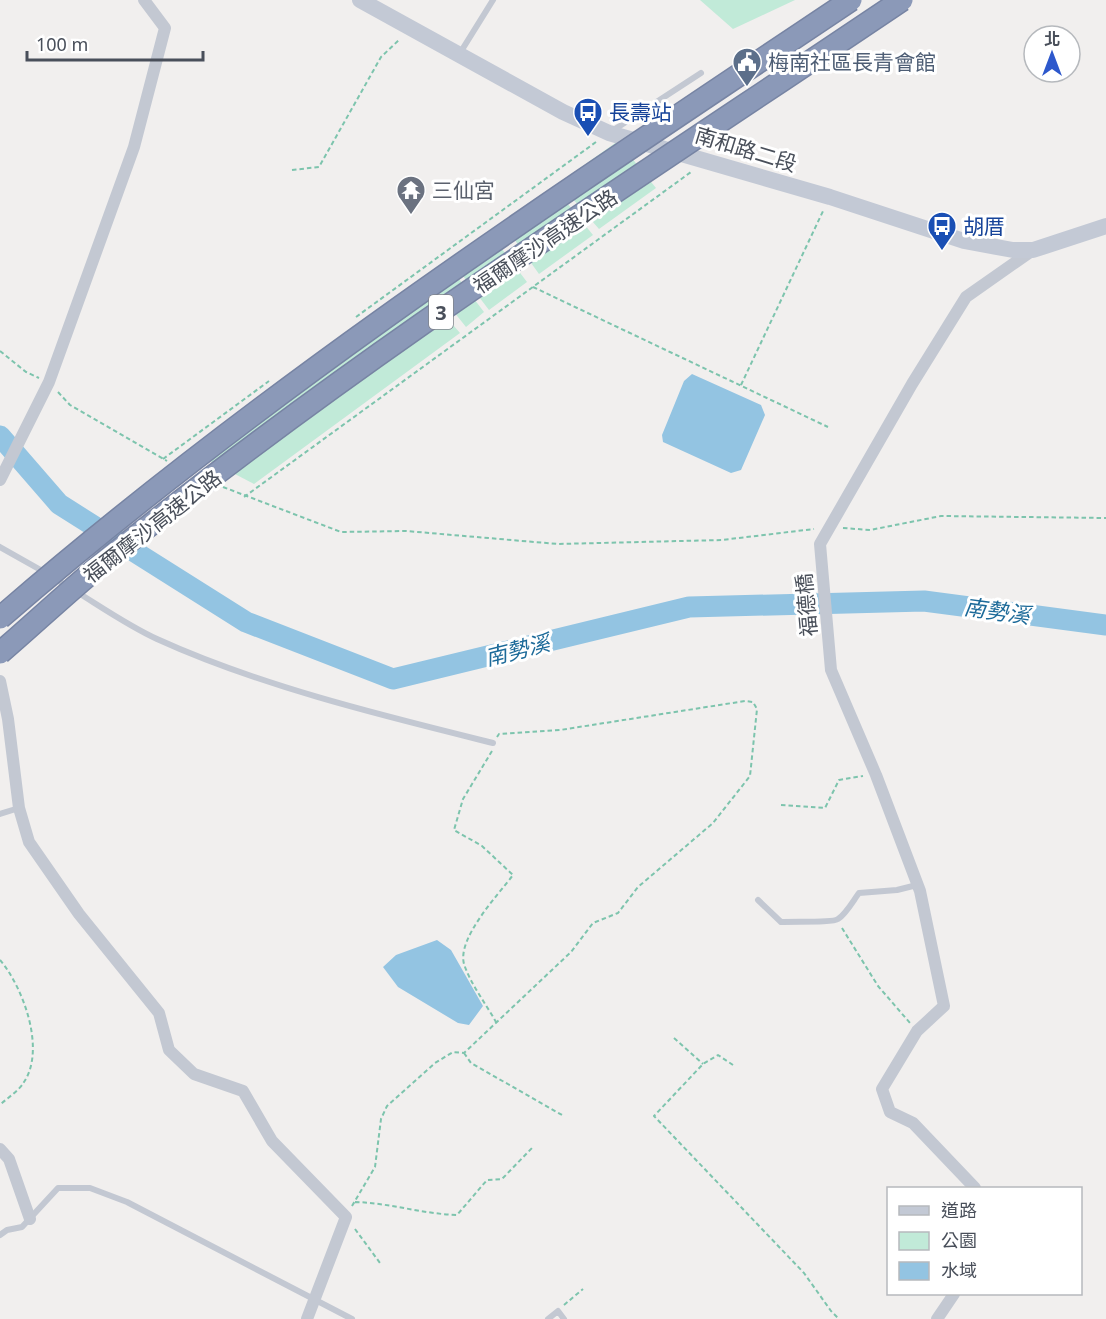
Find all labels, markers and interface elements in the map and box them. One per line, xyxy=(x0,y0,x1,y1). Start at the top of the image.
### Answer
scale bar xyxy=(27,24,202,62)
north arrow xyxy=(1022,24,1082,84)
text: 北 xyxy=(1044,28,1060,50)
text: 100 m xyxy=(36,32,88,56)
public building icon: 梅南社區長青會館 xyxy=(731,46,763,88)
place label: 梅南社區長青會館 xyxy=(768,48,936,76)
bus stop icon: 長壽站 xyxy=(572,96,604,138)
place label: 長壽站 xyxy=(609,98,672,126)
street label: 南和路二段 xyxy=(692,120,800,178)
temple icon: 三仙宮 xyxy=(395,174,427,216)
place label: 三仙宮 xyxy=(432,176,495,204)
street label: 福爾摩沙高速公路 xyxy=(468,182,622,300)
bus stop icon: 胡厝 xyxy=(926,210,958,252)
place label: 胡厝 xyxy=(963,212,1005,240)
road number: 3 xyxy=(429,295,453,329)
street label: 福爾摩沙高速公路 xyxy=(77,463,227,589)
street label: 福德橋 xyxy=(789,572,823,638)
water label: 南勢溪 xyxy=(962,591,1035,630)
water label: 南勢溪 xyxy=(481,626,556,672)
legend xyxy=(887,1187,1082,1295)
text: 道路 xyxy=(941,1198,977,1222)
text: 公園 xyxy=(941,1228,977,1252)
text: 水域 xyxy=(941,1258,977,1282)

